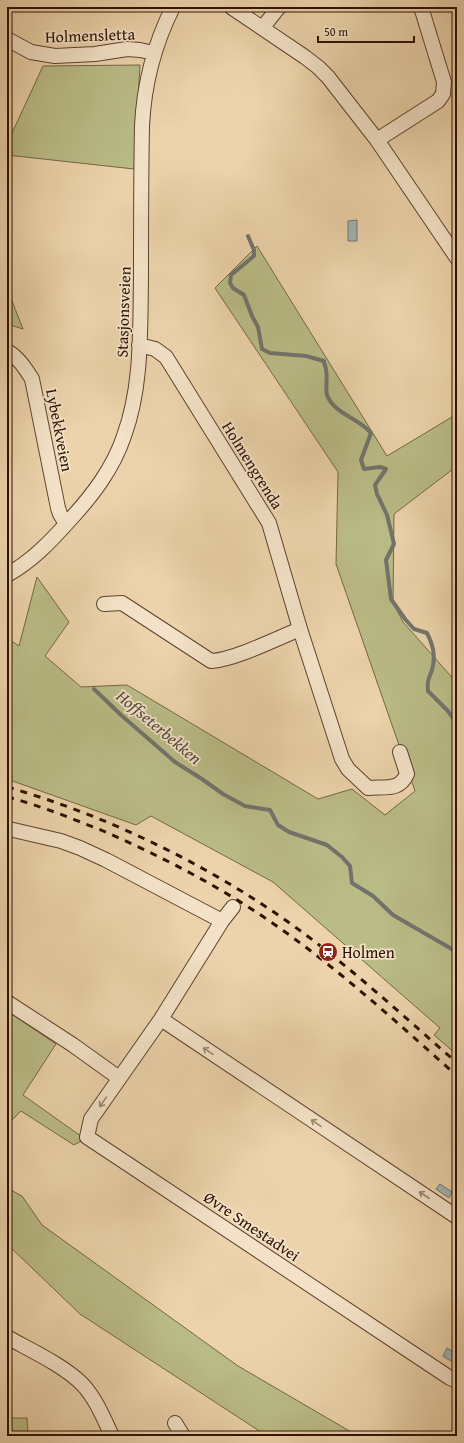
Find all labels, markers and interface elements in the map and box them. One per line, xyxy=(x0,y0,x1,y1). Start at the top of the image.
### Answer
scale bar xyxy=(318,18,414,44)
street label: Holmensletta xyxy=(45,21,136,49)
text: 50 m xyxy=(324,23,348,40)
street label: Stasjonsveien xyxy=(109,266,137,358)
street label: Lybekkveien xyxy=(40,387,80,473)
street label: Holmengrenda xyxy=(216,416,290,514)
water label: Hoffseterbekken xyxy=(110,683,208,770)
place label: Holmen xyxy=(342,940,395,964)
station icon: Holmen xyxy=(317,941,339,963)
one-way arrow xyxy=(203,1047,214,1055)
one-way arrow xyxy=(99,1096,107,1107)
one-way arrow xyxy=(311,1119,322,1127)
street label: Øvre Smestadvei xyxy=(199,1185,305,1267)
one-way arrow xyxy=(419,1191,430,1199)

